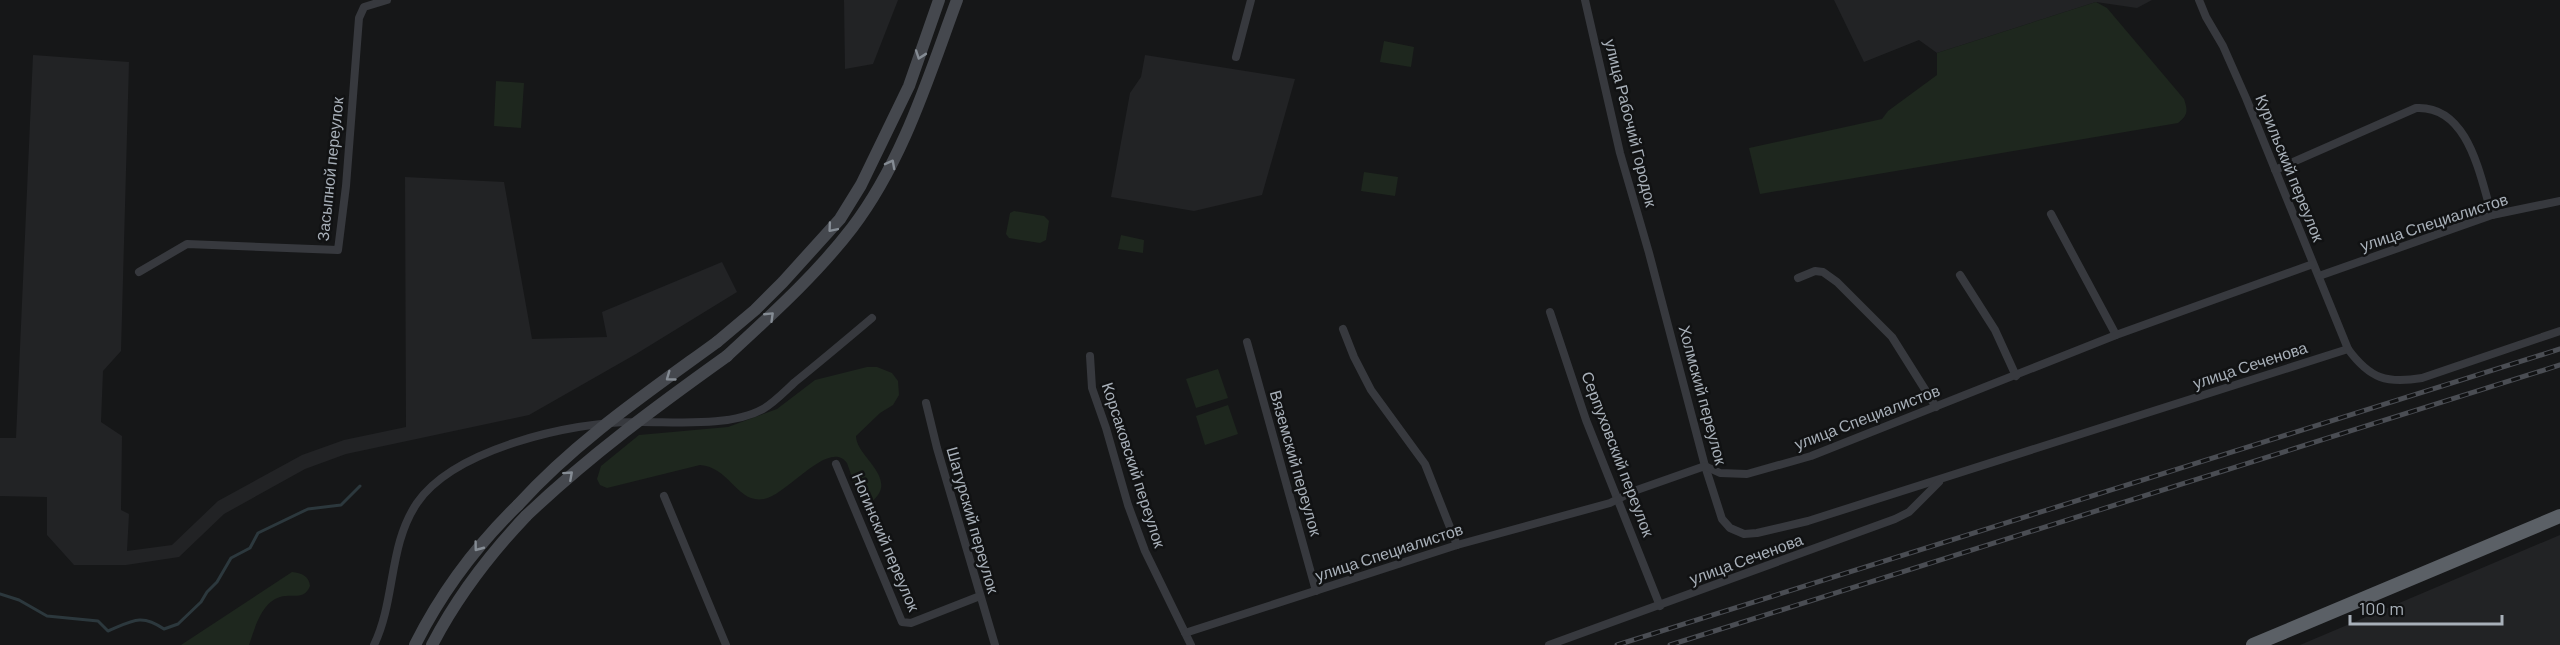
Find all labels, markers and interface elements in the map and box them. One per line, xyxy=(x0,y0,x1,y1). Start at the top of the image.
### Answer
street label: улица Рабочий Городок xyxy=(1601,37,1662,210)
one-way arrow xyxy=(915,49,928,60)
street label: Курильский переулок xyxy=(2252,91,2329,245)
street label: Засыпной переулок xyxy=(312,95,347,242)
one-way arrow xyxy=(884,160,895,171)
street label: улица Специалистов xyxy=(2358,189,2510,254)
one-way arrow xyxy=(828,221,839,232)
one-way arrow xyxy=(762,312,773,323)
street label: Холмский переулок xyxy=(1676,323,1732,468)
street label: улица Сеченова xyxy=(2190,337,2310,392)
street label: Серпуховский переулок xyxy=(1578,369,1659,540)
one-way arrow xyxy=(665,370,676,381)
street label: Корсаковский переулок xyxy=(1099,380,1171,551)
street label: улица Специалистов xyxy=(1791,380,1942,453)
street label: Вяземский переулок xyxy=(1267,388,1327,539)
street label: Шатурский переулок xyxy=(943,444,1004,596)
street label: Ногинский переулок xyxy=(849,470,925,615)
one-way arrow xyxy=(562,471,573,482)
street label: улица Специалистов xyxy=(1313,519,1465,584)
street label: улица Сеченова xyxy=(1687,529,1805,588)
one-way arrow xyxy=(474,541,485,552)
scale bar xyxy=(2350,588,2502,626)
text: 100 m xyxy=(2359,597,2404,619)

